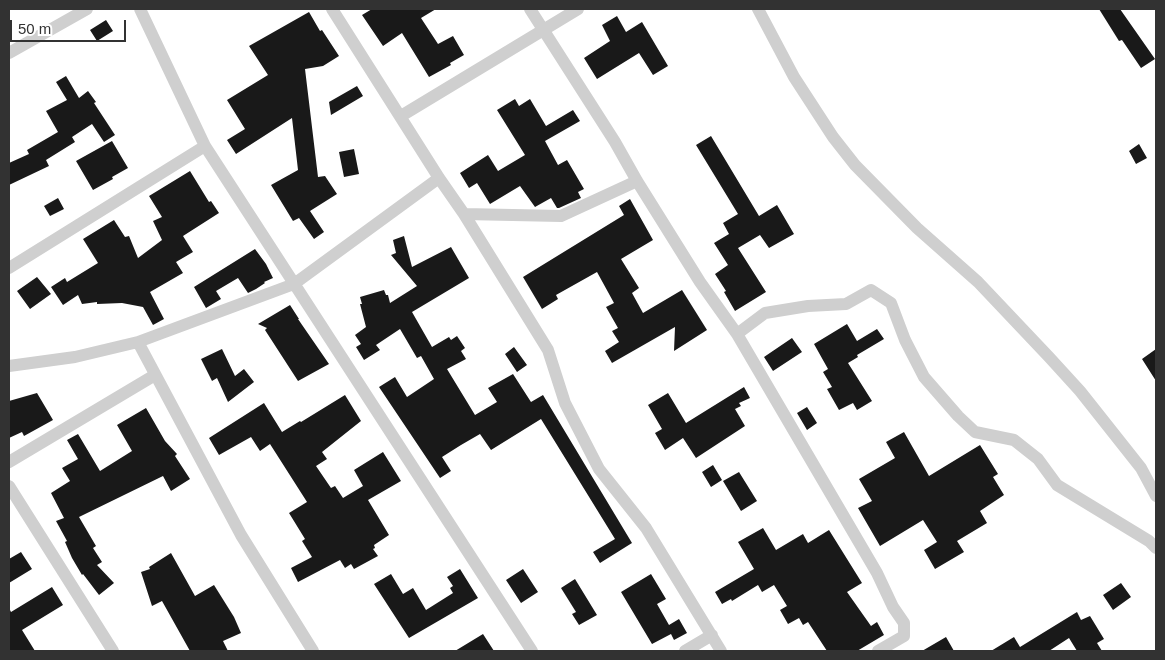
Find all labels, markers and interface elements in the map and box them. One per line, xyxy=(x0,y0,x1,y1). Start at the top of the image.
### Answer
scale bar xyxy=(12,10,129,42)
text: 50 m xyxy=(18,20,51,37)

